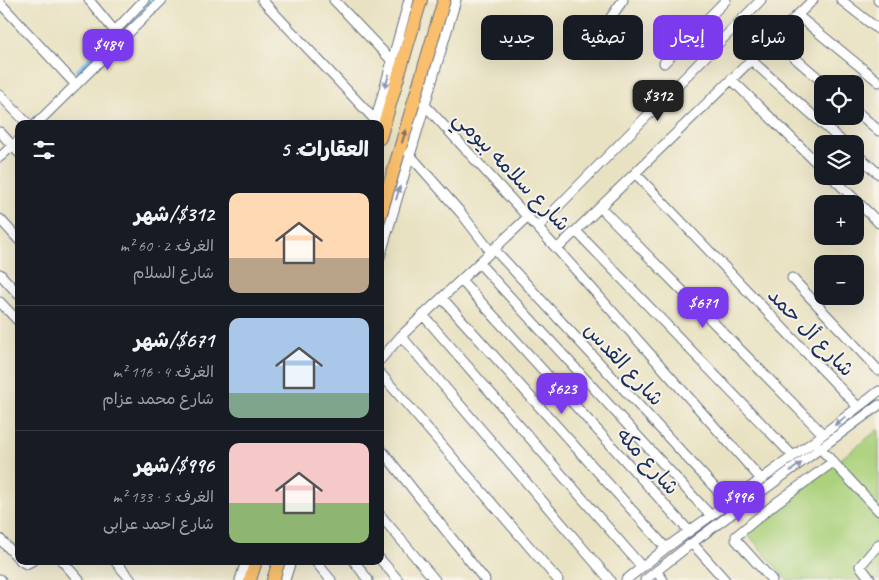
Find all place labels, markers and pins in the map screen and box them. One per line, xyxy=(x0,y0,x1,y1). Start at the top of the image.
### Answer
pin: $484 xyxy=(78,28,138,71)
pin: $312 xyxy=(628,80,688,122)
pin: $671 xyxy=(673,286,733,329)
pin: $623 xyxy=(532,372,592,415)
pin: $996 xyxy=(709,480,769,523)

